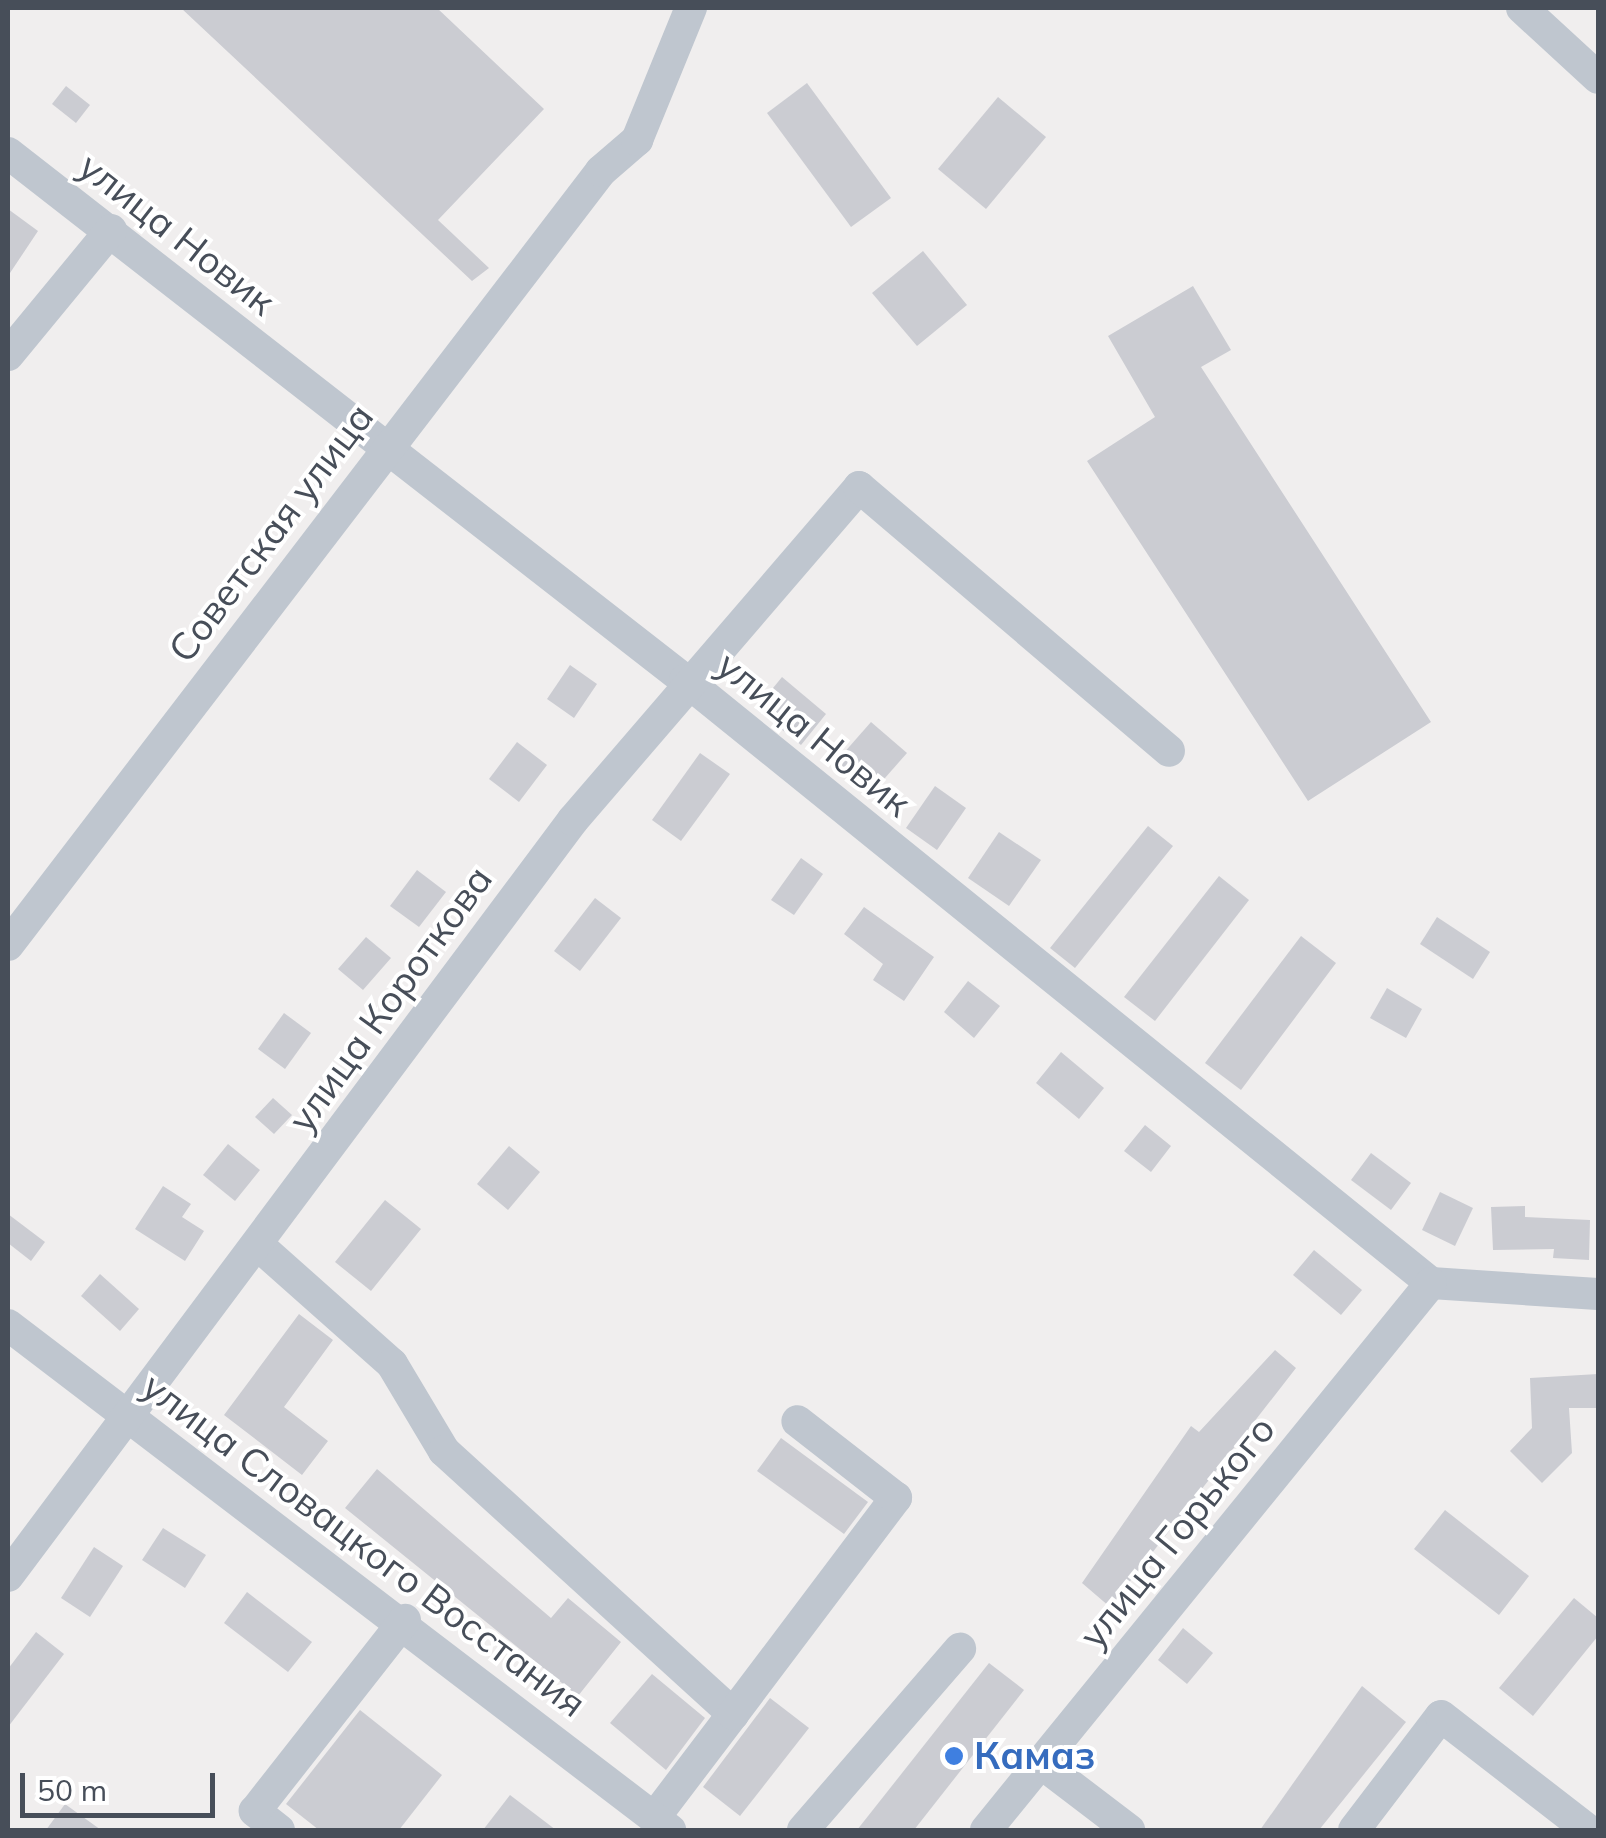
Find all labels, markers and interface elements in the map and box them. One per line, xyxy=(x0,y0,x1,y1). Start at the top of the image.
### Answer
street label: улица Новик xyxy=(70,143,284,325)
street label: Советская улица xyxy=(159,395,383,671)
street label: улица Новик xyxy=(708,642,920,826)
street label: улица Короткова xyxy=(278,857,502,1141)
street label: улица Словацкого Восстания xyxy=(133,1363,595,1727)
street label: улица Горького xyxy=(1070,1407,1284,1657)
place label: Камаз xyxy=(974,1733,1095,1779)
marker: Камаз xyxy=(943,1745,965,1767)
scale bar xyxy=(25,1753,220,1815)
text: 50 m xyxy=(37,1771,107,1809)

